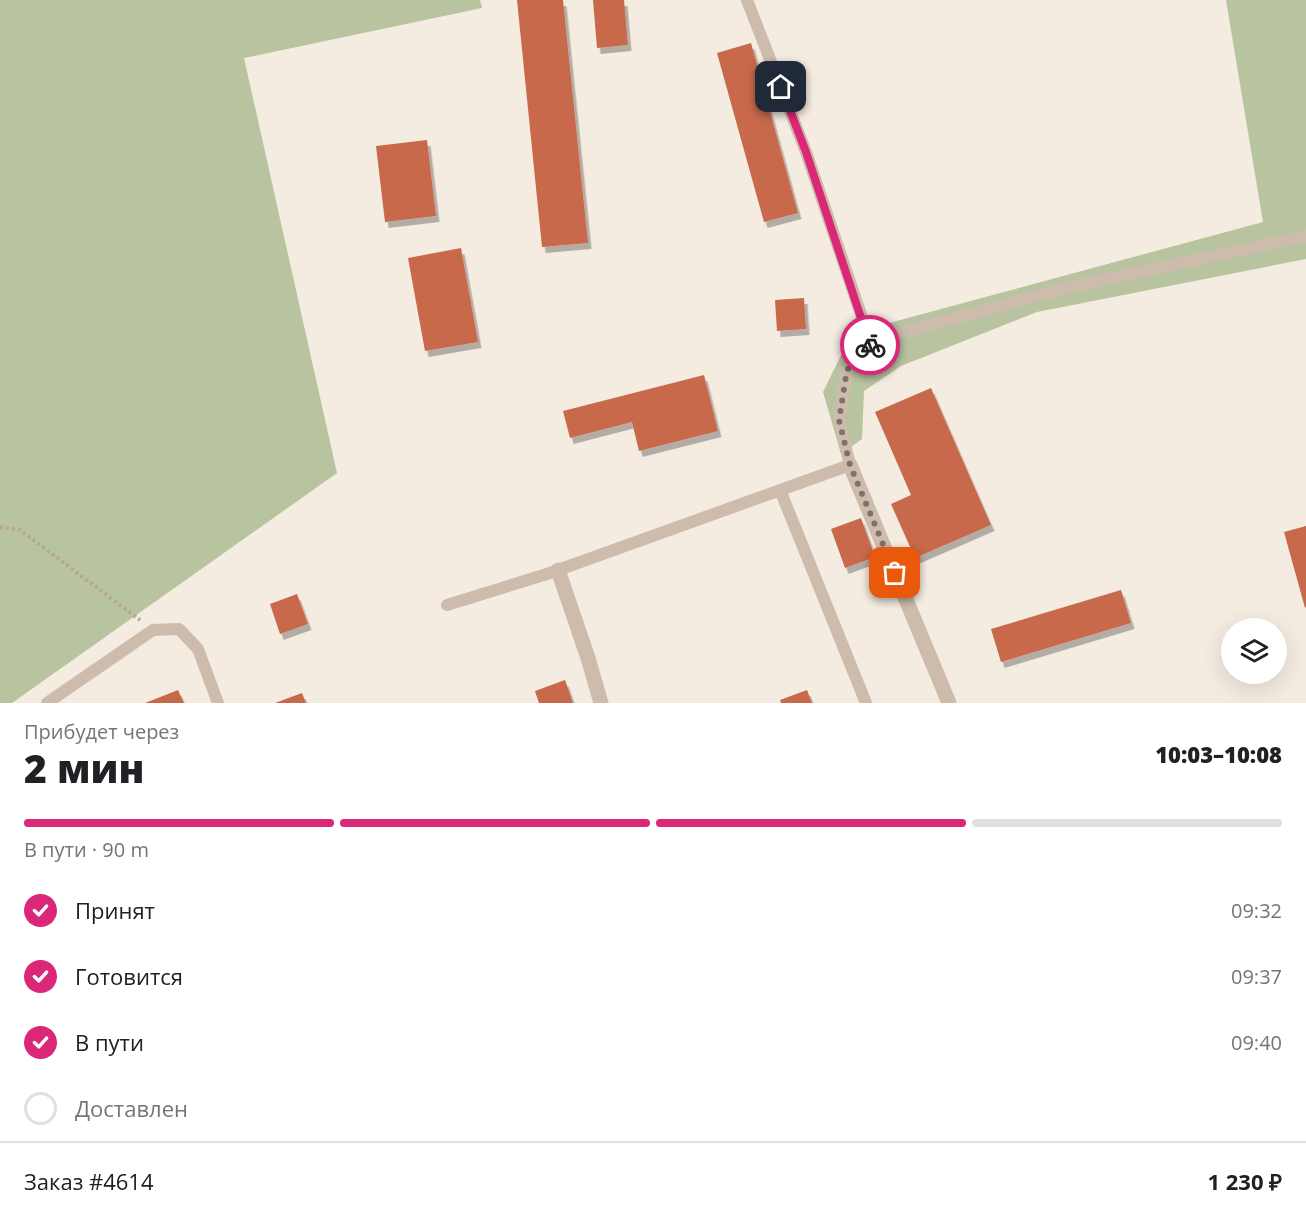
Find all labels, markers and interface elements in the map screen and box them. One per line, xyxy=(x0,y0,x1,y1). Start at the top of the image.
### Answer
pin xyxy=(755,61,806,112)
icon: home xyxy=(764,70,797,103)
courier xyxy=(840,315,900,375)
icon: bike xyxy=(854,329,887,362)
pin xyxy=(869,547,920,598)
icon: bag xyxy=(878,556,911,589)
map controls xyxy=(1221,618,1287,684)
button: layers xyxy=(1221,618,1287,684)
text: Прибудет через xyxy=(24,718,179,745)
text: 10:03–10:08 xyxy=(1155,739,1282,769)
text: 2 мин xyxy=(24,741,144,794)
text: В пути · 90 m xyxy=(24,836,149,863)
icon: check xyxy=(24,894,57,927)
text: Принят xyxy=(75,895,155,925)
text: 09:32 xyxy=(1231,897,1282,924)
icon: check xyxy=(24,960,57,993)
text: Готовится xyxy=(75,961,183,991)
text: 09:37 xyxy=(1231,963,1282,990)
icon: check xyxy=(24,1026,57,1059)
text: В пути xyxy=(75,1027,144,1057)
text: 09:40 xyxy=(1231,1029,1282,1056)
text: Доставлен xyxy=(75,1093,188,1123)
text: Заказ #4614 xyxy=(24,1166,154,1196)
text: 1 230 ₽ xyxy=(1207,1166,1282,1196)

